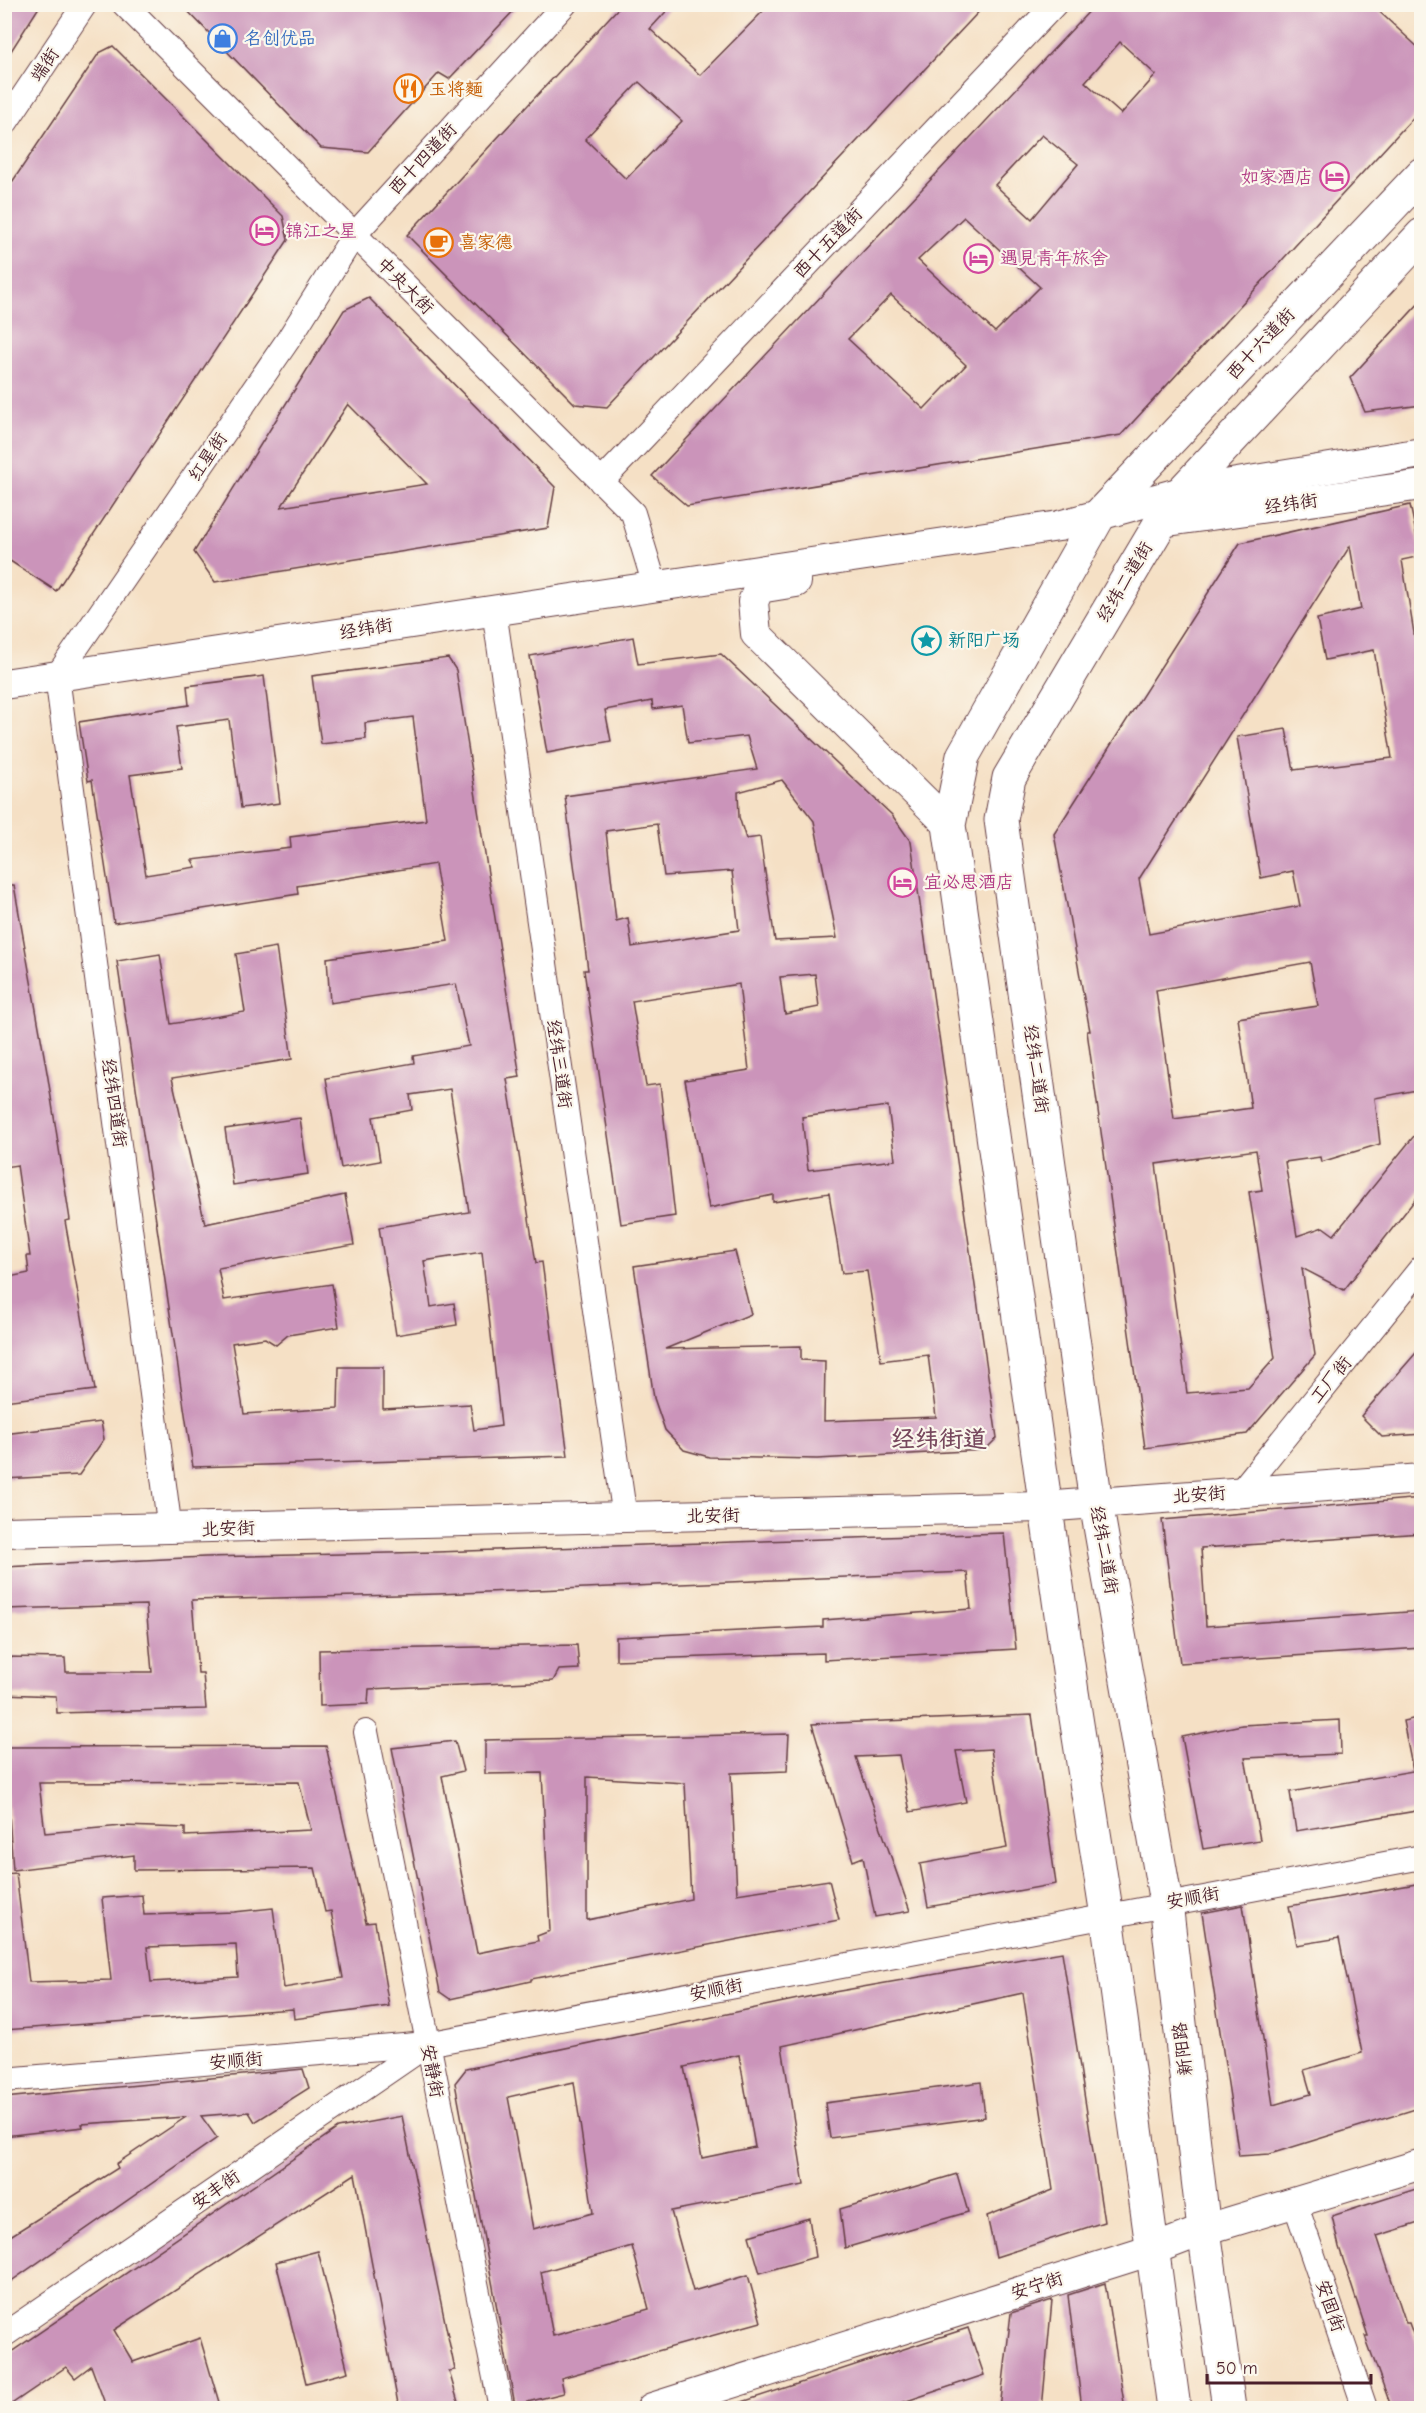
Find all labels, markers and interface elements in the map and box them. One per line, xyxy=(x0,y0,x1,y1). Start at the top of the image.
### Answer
shop icon: 名创优品 xyxy=(207,22,239,54)
place label: 名创优品 xyxy=(244,28,316,49)
street label: 端街 xyxy=(26,44,64,86)
restaurant icon: 玉将麵 xyxy=(392,73,424,105)
place label: 玉将麵 xyxy=(429,79,483,100)
street label: 西十四道街 xyxy=(385,119,461,199)
hotel icon: 如家酒店 xyxy=(1318,161,1350,193)
place label: 如家酒店 xyxy=(1241,167,1313,188)
street label: 西十五道街 xyxy=(789,203,867,283)
hotel icon: 锦江之星 xyxy=(248,215,280,247)
place label: 锦江之星 xyxy=(285,221,357,242)
cafe icon: 喜家德 xyxy=(422,226,454,258)
place label: 喜家德 xyxy=(459,232,513,253)
hotel icon: 遇見青年旅舍 xyxy=(963,242,995,274)
place label: 遇見青年旅舍 xyxy=(1000,248,1108,269)
street label: 中央大街 xyxy=(372,253,438,319)
street label: 西十六道街 xyxy=(1223,304,1299,384)
street label: 红星街 xyxy=(184,429,232,485)
street label: 经纬街 xyxy=(1263,490,1319,518)
street label: 经纬二道街 xyxy=(1093,538,1157,626)
street label: 经纬街 xyxy=(338,614,394,644)
place icon: 新阳广场 xyxy=(911,624,943,656)
place label: 新阳广场 xyxy=(948,630,1020,651)
hotel icon: 宜必思酒店 xyxy=(887,866,919,898)
place label: 宜必思酒店 xyxy=(924,872,1014,893)
street label: 经纬三道街 xyxy=(542,1018,576,1110)
street label: 经纬二道街 xyxy=(1019,1023,1053,1115)
street label: 经纬四道街 xyxy=(97,1057,131,1149)
street label: 工厂街 xyxy=(1306,1352,1356,1408)
district label: 经纬街道 xyxy=(891,1425,987,1453)
street label: 北安街 xyxy=(1171,1483,1227,1507)
street label: 经纬二道街 xyxy=(1086,1504,1122,1596)
street label: 北安街 xyxy=(686,1505,740,1527)
street label: 北安街 xyxy=(201,1518,255,1540)
street label: 安顺街 xyxy=(1165,1883,1221,1913)
street label: 安顺街 xyxy=(687,1975,745,2005)
street label: 新阳路 xyxy=(1169,2021,1197,2077)
street label: 安静街 xyxy=(417,2042,447,2100)
street label: 安顺街 xyxy=(208,2048,264,2074)
street label: 安丰街 xyxy=(188,2166,244,2214)
street label: 安宁街 xyxy=(1008,2268,1066,2304)
street label: 安固街 xyxy=(1311,2277,1349,2335)
scale bar xyxy=(1207,2347,1370,2385)
text: 50 m xyxy=(1216,2358,1258,2379)

